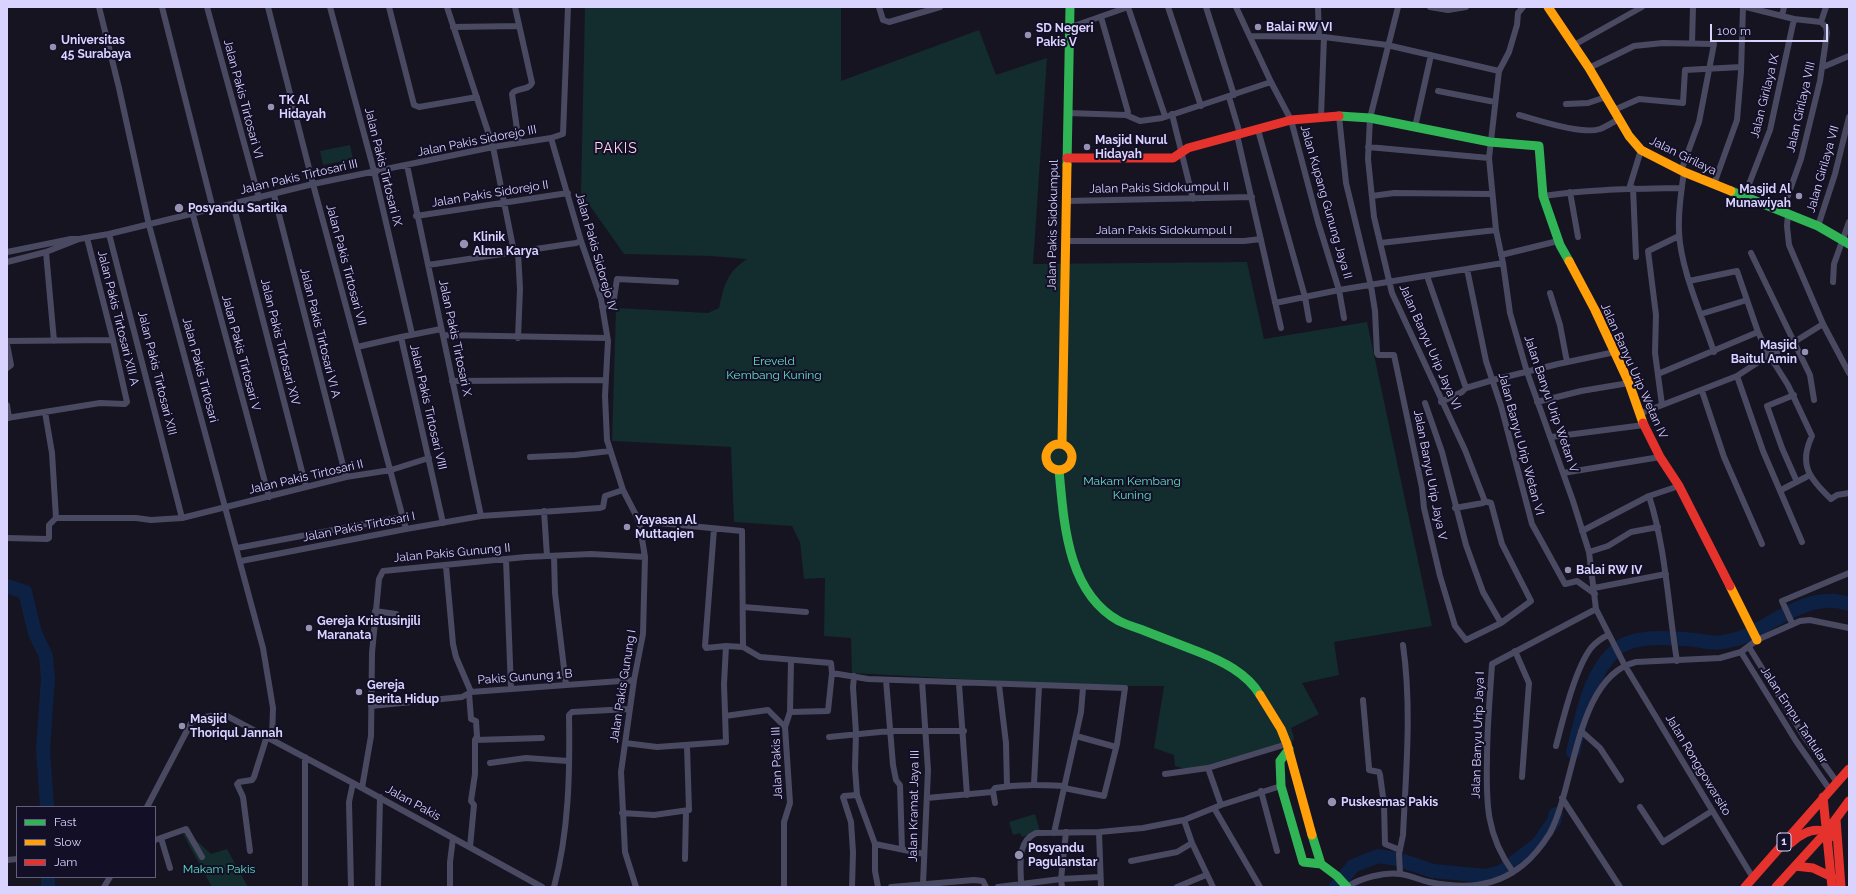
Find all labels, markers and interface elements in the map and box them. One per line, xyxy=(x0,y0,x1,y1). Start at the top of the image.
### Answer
scale bar xyxy=(1712,16,1830,42)
place label: Balai RW VI xyxy=(1266,20,1332,34)
place label: SD Negeri Pakis V xyxy=(1036,21,1094,49)
marker: Balai RW VI xyxy=(1253,22,1263,32)
text: 100 m xyxy=(1717,24,1751,38)
marker: SD Negeri Pakis V xyxy=(1023,30,1033,40)
place label: Universitas 45 Surabaya xyxy=(61,33,131,61)
street label: Jalan Pakis Tirtosari VI xyxy=(220,38,266,160)
marker: Universitas 45 Surabaya xyxy=(48,42,58,52)
street label: Jalan Girilaya IX xyxy=(1748,52,1782,140)
street label: Jalan Girilaya VIII xyxy=(1784,60,1818,154)
place label: TK Al Hidayah xyxy=(279,93,326,121)
marker: TK Al Hidayah xyxy=(266,102,276,112)
street label: Jalan Pakis Tirtosari IX xyxy=(361,106,405,228)
street label: Jalan Pakis Sidorejo III xyxy=(416,122,538,160)
street label: Jalan Kupang Gunung Jaya II xyxy=(1297,123,1355,281)
street label: Jalan Girilaya VII xyxy=(1804,124,1842,214)
place label: Masjid Nurul Hidayah xyxy=(1095,133,1167,161)
street label: Jalan Girilaya xyxy=(1647,134,1719,178)
district label: PAKIS xyxy=(594,141,638,157)
marker: Masjid Nurul Hidayah xyxy=(1082,142,1092,152)
street label: Jalan Pakis Tirtosari III xyxy=(239,156,359,198)
street label: Jalan Pakis Sidokumpul xyxy=(1045,160,1061,290)
street label: Jalan Pakis Sidorejo II xyxy=(430,178,550,210)
street label: Jalan Pakis Sidokumpul II xyxy=(1089,180,1229,196)
place label: Masjid Al Munawiyah xyxy=(1726,182,1791,210)
street label: Jalan Pakis Sidorejo IV xyxy=(572,191,620,313)
marker: Masjid Al Munawiyah xyxy=(1794,191,1804,201)
place label: Posyandu Sartika xyxy=(188,201,287,215)
marker: Posyandu Sartika xyxy=(173,202,185,214)
street label: Jalan Pakis Tirtosari VII xyxy=(323,203,369,327)
street label: Jalan Pakis Sidokumpul I xyxy=(1096,223,1232,237)
place label: Klinik Alma Karya xyxy=(473,230,539,258)
marker: Klinik Alma Karya xyxy=(458,238,470,250)
street label: Jalan Pakis Tirtosari XIII A xyxy=(94,249,142,387)
street label: Jalan Pakis Tirtosari VI A xyxy=(297,266,343,400)
street label: Jalan Pakis Tirtosari XIV xyxy=(257,277,303,407)
street label: Jalan Pakis Tirtosari X xyxy=(436,278,474,398)
street label: Jalan Banyu Urip Jaya VI xyxy=(1396,282,1464,412)
street label: Jalan Pakis Tirtosari V xyxy=(219,293,263,413)
street label: Jalan Banyu Urip Wetan IV xyxy=(1598,301,1670,441)
street label: Jalan Pakis Tirtosari XIII xyxy=(135,309,179,437)
street label: Jalan Pakis Tirtosari xyxy=(179,316,221,424)
street label: Jalan Banyu Urip Wetan V xyxy=(1521,334,1581,474)
place label: Masjid Baitul Amin xyxy=(1731,338,1797,366)
street label: Jalan Pakis Tirtosari VIII xyxy=(407,343,449,471)
marker: Masjid Baitul Amin xyxy=(1800,347,1810,357)
park label: Ereveld Kembang Kuning xyxy=(726,354,822,382)
street label: Jalan Banyu Urip Wetan VI xyxy=(1495,371,1547,517)
street label: Jalan Banyu Urip Jaya V xyxy=(1410,409,1450,541)
street label: Jalan Pakis Tirtosari II xyxy=(247,457,365,497)
park label: Makam Kembang Kuning xyxy=(1083,474,1181,502)
street label: Jalan Pakis Tirtosari I xyxy=(302,509,416,545)
place label: Yayasan Al Muttaqien xyxy=(635,513,697,541)
marker: Yayasan Al Muttaqien xyxy=(622,522,632,532)
street label: Jalan Pakis Gunung II xyxy=(393,541,511,565)
place label: Balai RW IV xyxy=(1576,563,1642,577)
marker: Balai RW IV xyxy=(1563,565,1573,575)
place label: Gereja Kristusinjili Maranata xyxy=(317,614,420,642)
marker: Gereja Kristusinjili Maranata xyxy=(304,623,314,633)
street label: Jalan Pakis Gunung I xyxy=(607,629,639,743)
street label: Jalan Empu Tantular xyxy=(1757,664,1831,766)
street label: Pakis Gunung 1 B xyxy=(477,666,573,688)
street label: Jalan Banyu Urip Jaya I xyxy=(1469,671,1487,799)
place label: Gereja Berita Hidup xyxy=(367,678,439,706)
marker: Gereja Berita Hidup xyxy=(354,687,364,697)
place label: Masjid Thoriqul Jannah xyxy=(190,712,283,740)
street label: Jalan Ronggowarsito xyxy=(1662,712,1734,818)
marker: Masjid Thoriqul Jannah xyxy=(177,721,187,731)
street label: Jalan Pakis III xyxy=(769,726,785,800)
street label: Jalan Kramat Jaya III xyxy=(906,750,922,862)
street label: Jalan Pakis xyxy=(383,782,443,824)
place label: Puskesmas Pakis xyxy=(1341,795,1438,809)
marker: Puskesmas Pakis xyxy=(1326,796,1338,808)
legend xyxy=(16,806,156,878)
text: Fast xyxy=(54,815,77,829)
road number: 1 xyxy=(1777,833,1791,851)
text: Slow xyxy=(54,835,81,849)
place label: Posyandu Pagulanstar xyxy=(1028,841,1097,869)
marker: Posyandu Pagulanstar xyxy=(1013,849,1025,861)
text: Jam xyxy=(54,855,77,869)
park label: Makam Pakis xyxy=(183,862,255,876)

